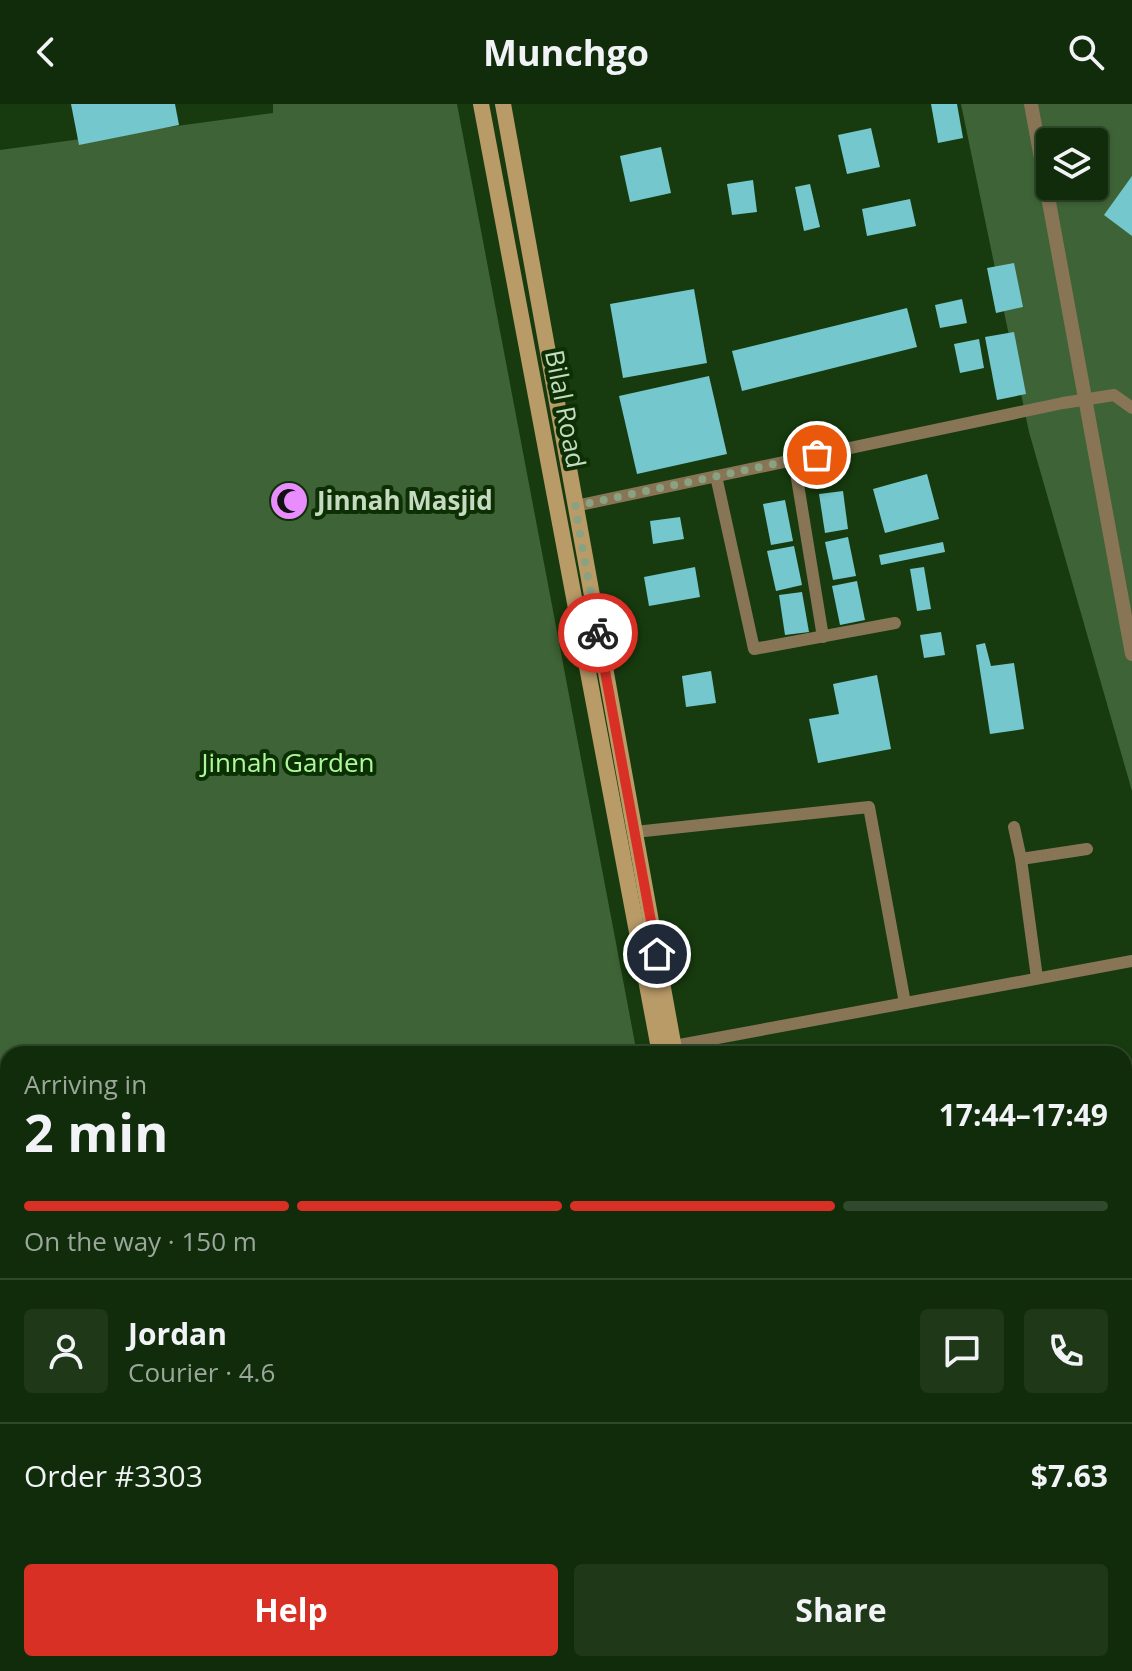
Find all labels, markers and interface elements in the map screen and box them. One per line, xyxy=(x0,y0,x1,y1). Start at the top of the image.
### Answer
text: Munchgo xyxy=(483,28,649,77)
icon: back xyxy=(24,30,68,74)
icon: search xyxy=(1064,30,1108,74)
map controls xyxy=(1036,128,1108,200)
button: layers xyxy=(1036,128,1108,200)
street label: Bilal Road xyxy=(537,347,595,471)
pin xyxy=(783,421,851,489)
icon: bag xyxy=(795,433,839,477)
mosque icon: Jinnah Masjid xyxy=(268,480,310,522)
place label: Jinnah Masjid xyxy=(315,482,493,518)
courier xyxy=(558,593,638,673)
icon: bike xyxy=(576,611,620,655)
park label: Jinnah Garden xyxy=(198,744,375,780)
pin xyxy=(623,920,691,988)
icon: home xyxy=(635,932,679,976)
text: Arriving in xyxy=(24,1066,147,1102)
text: 17:44–17:49 xyxy=(939,1094,1108,1135)
text: 2 min xyxy=(24,1096,168,1167)
text: On the way · 150 m xyxy=(24,1223,257,1259)
button: person xyxy=(24,1309,108,1393)
button: chat xyxy=(920,1309,1004,1393)
button: phone xyxy=(1024,1309,1108,1393)
text: Jordan xyxy=(128,1313,227,1354)
text: Courier · 4.6 xyxy=(128,1354,275,1390)
text: Order #3303 xyxy=(24,1455,203,1496)
text: $7.63 xyxy=(1031,1455,1108,1496)
button: Help xyxy=(24,1564,558,1656)
button: Share xyxy=(574,1564,1108,1656)

